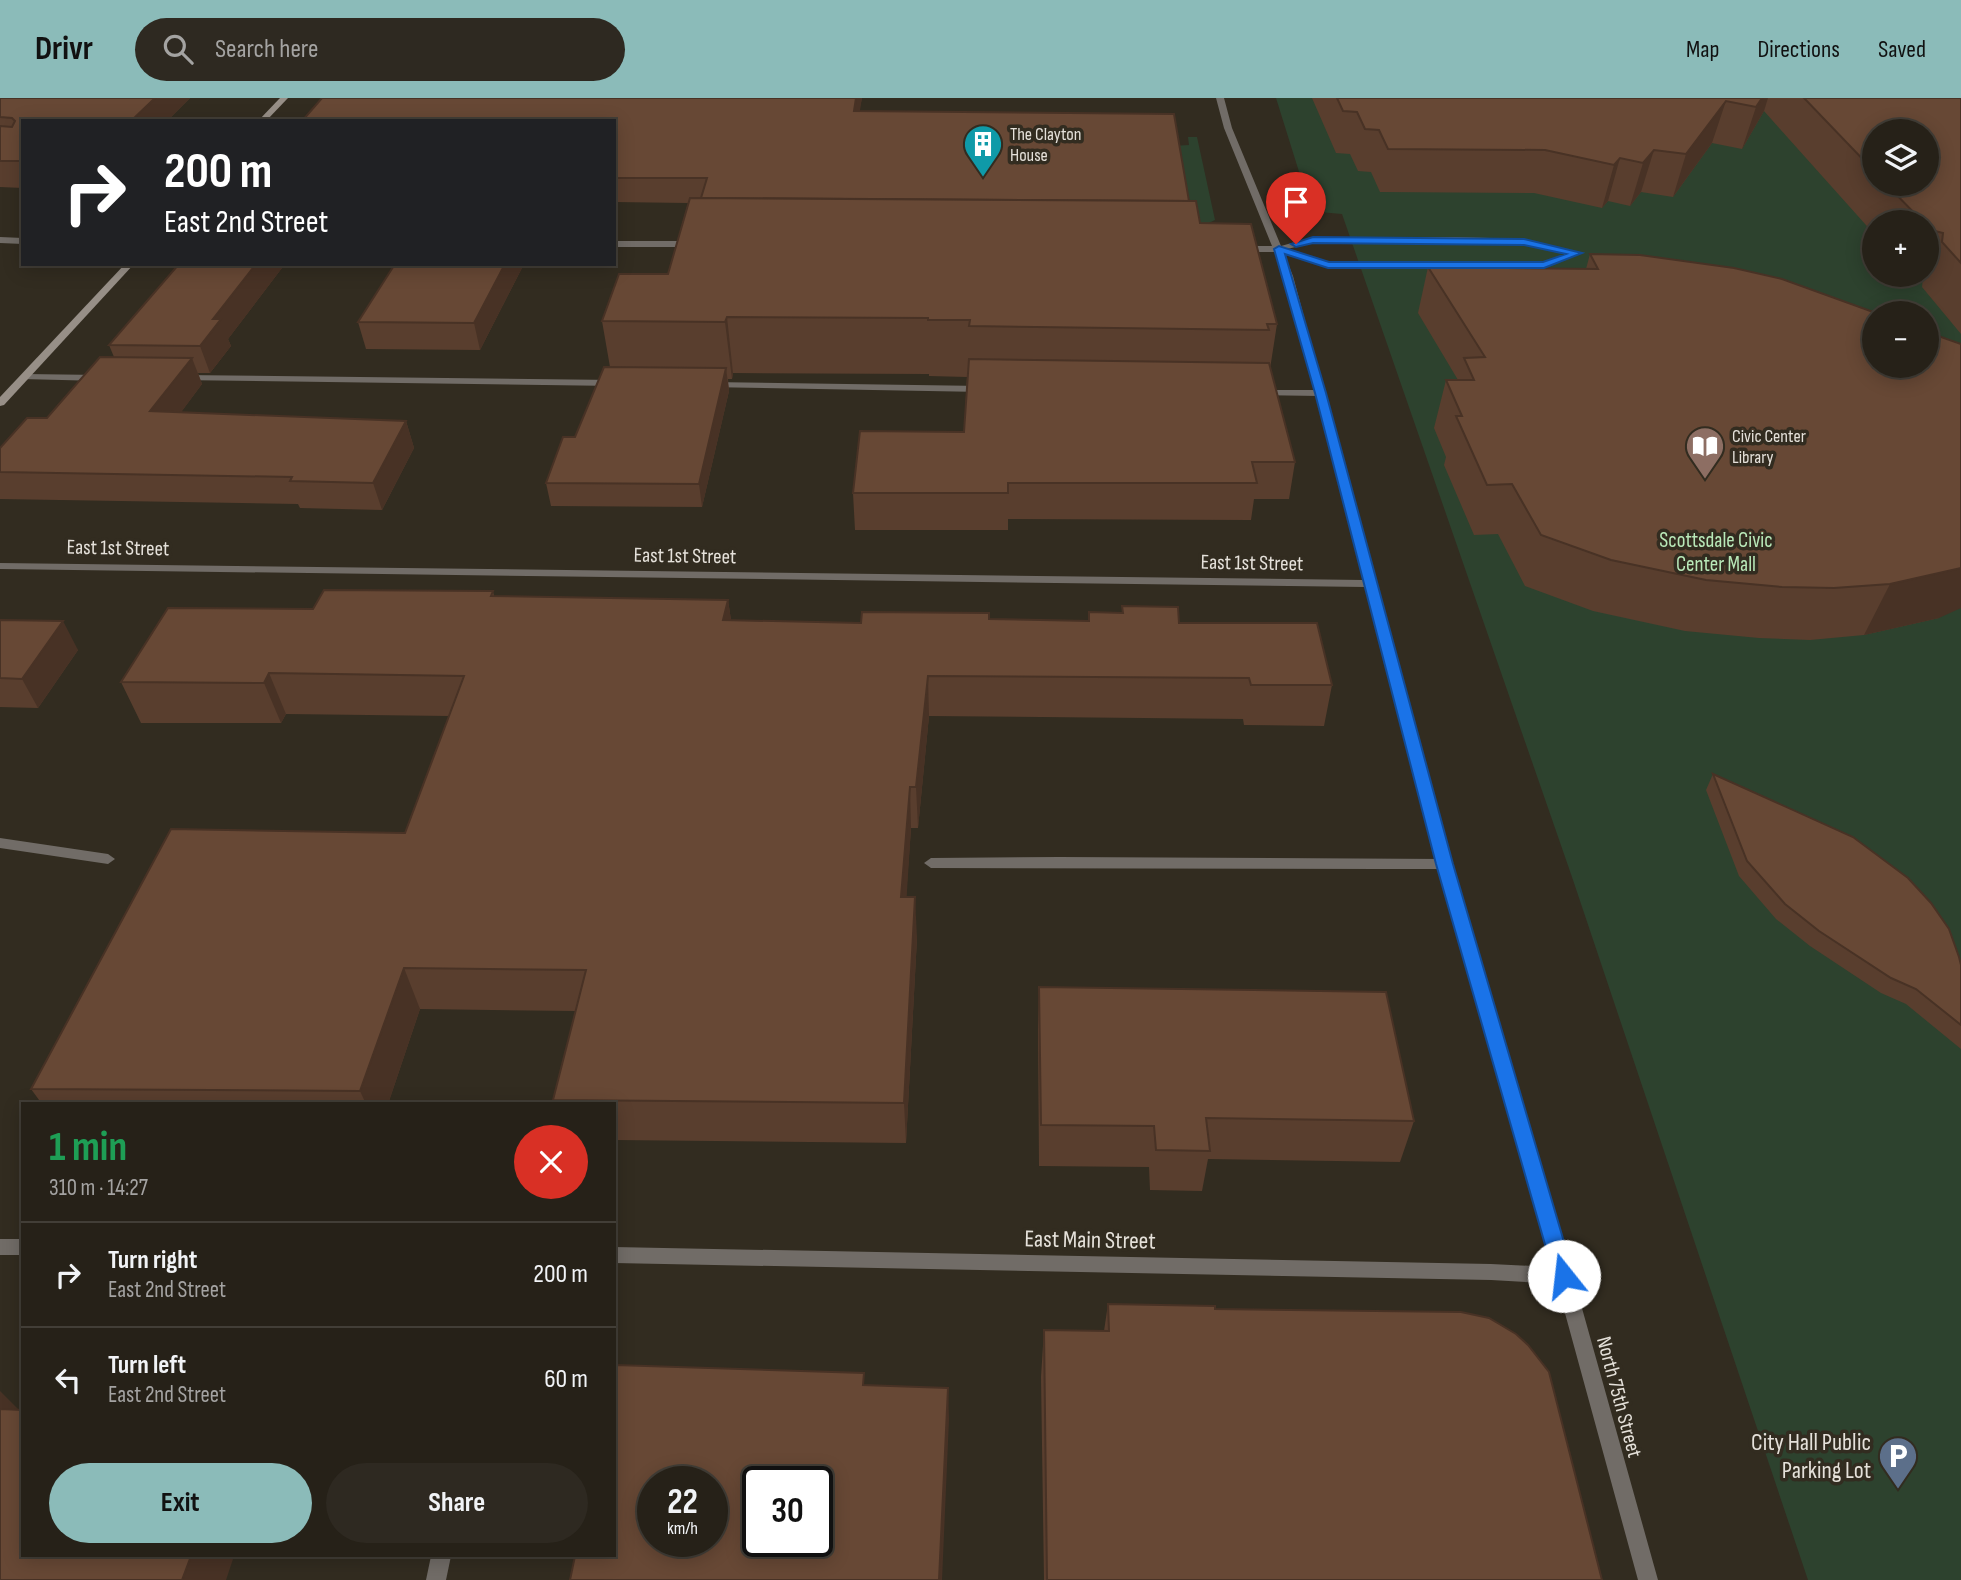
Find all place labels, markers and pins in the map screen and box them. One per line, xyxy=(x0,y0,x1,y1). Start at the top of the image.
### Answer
building icon: The Clayton House xyxy=(962,123,1004,178)
place label: The Clayton House xyxy=(1010,124,1081,166)
pin xyxy=(1266,172,1326,244)
library icon: Civic Center Library xyxy=(1684,425,1726,480)
place label: Civic Center Library xyxy=(1732,426,1806,468)
place label: City Hall Public Parking Lot xyxy=(1751,1428,1871,1485)
parking icon: City Hall Public Parking Lot xyxy=(1877,1435,1919,1490)

